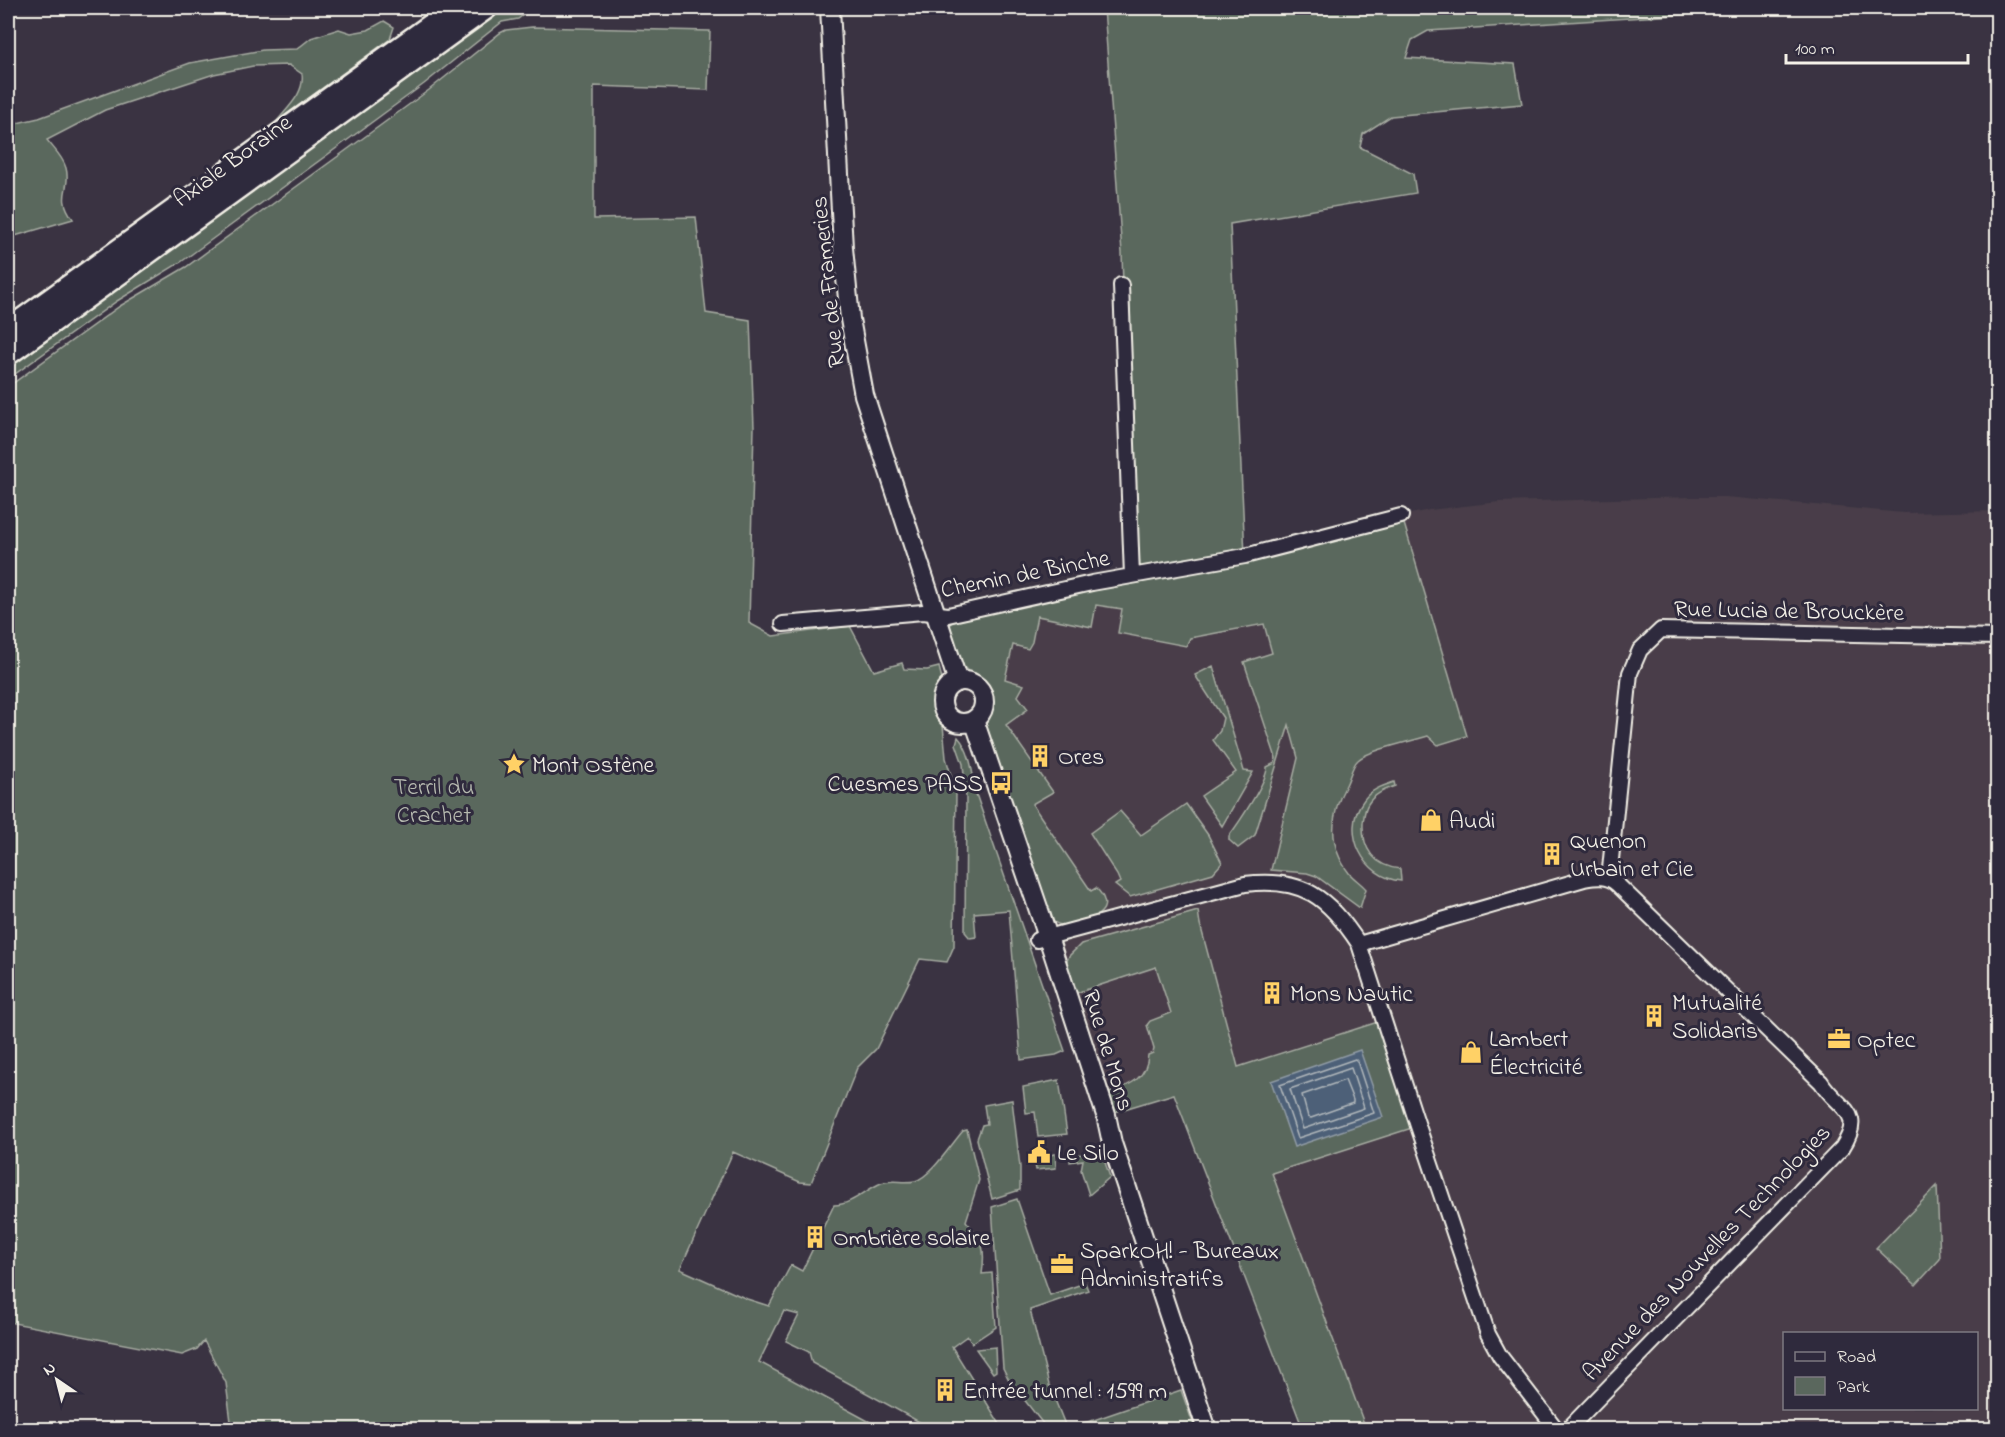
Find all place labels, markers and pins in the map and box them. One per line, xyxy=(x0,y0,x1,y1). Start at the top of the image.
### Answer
place label: Ores xyxy=(1058,741,1104,776)
building icon: Ores xyxy=(1027,743,1053,769)
place label: Mont Ostène xyxy=(532,749,655,784)
place icon: Mont Ostène xyxy=(501,751,527,777)
place label: Cuesmes PASS xyxy=(828,768,983,803)
bus stop icon: Cuesmes PASS xyxy=(988,770,1014,796)
place label: Audi xyxy=(1449,805,1495,840)
shop icon: Audi xyxy=(1418,807,1444,833)
place label: Quenon Urbain et Cie xyxy=(1570,825,1694,888)
building icon: Quenon Urbain et Cie xyxy=(1539,841,1565,867)
place label: Mons Nautic xyxy=(1290,978,1413,1013)
building icon: Mons Nautic xyxy=(1259,980,1285,1006)
place label: Mutualité Solidaris xyxy=(1672,987,1762,1050)
building icon: Mutualité Solidaris xyxy=(1641,1003,1667,1029)
place label: Lambert Électricité xyxy=(1489,1023,1583,1086)
place label: Optec xyxy=(1857,1024,1916,1059)
office icon: Optec xyxy=(1826,1026,1852,1052)
shop icon: Lambert Électricité xyxy=(1458,1039,1484,1065)
place label: Le Silo xyxy=(1057,1137,1119,1172)
public building icon: Le Silo xyxy=(1026,1139,1052,1165)
place label: Ombrière solaire xyxy=(833,1222,990,1257)
building icon: Ombrière solaire xyxy=(802,1224,828,1250)
place label: SparkOH! - Bureaux Administratifs xyxy=(1080,1235,1279,1298)
office icon: SparkOH! - Bureaux Administratifs xyxy=(1049,1251,1075,1277)
place label: Entrée tunnel : 1599 m xyxy=(963,1375,1167,1410)
building icon: Entrée tunnel : 1599 m xyxy=(932,1377,958,1403)

